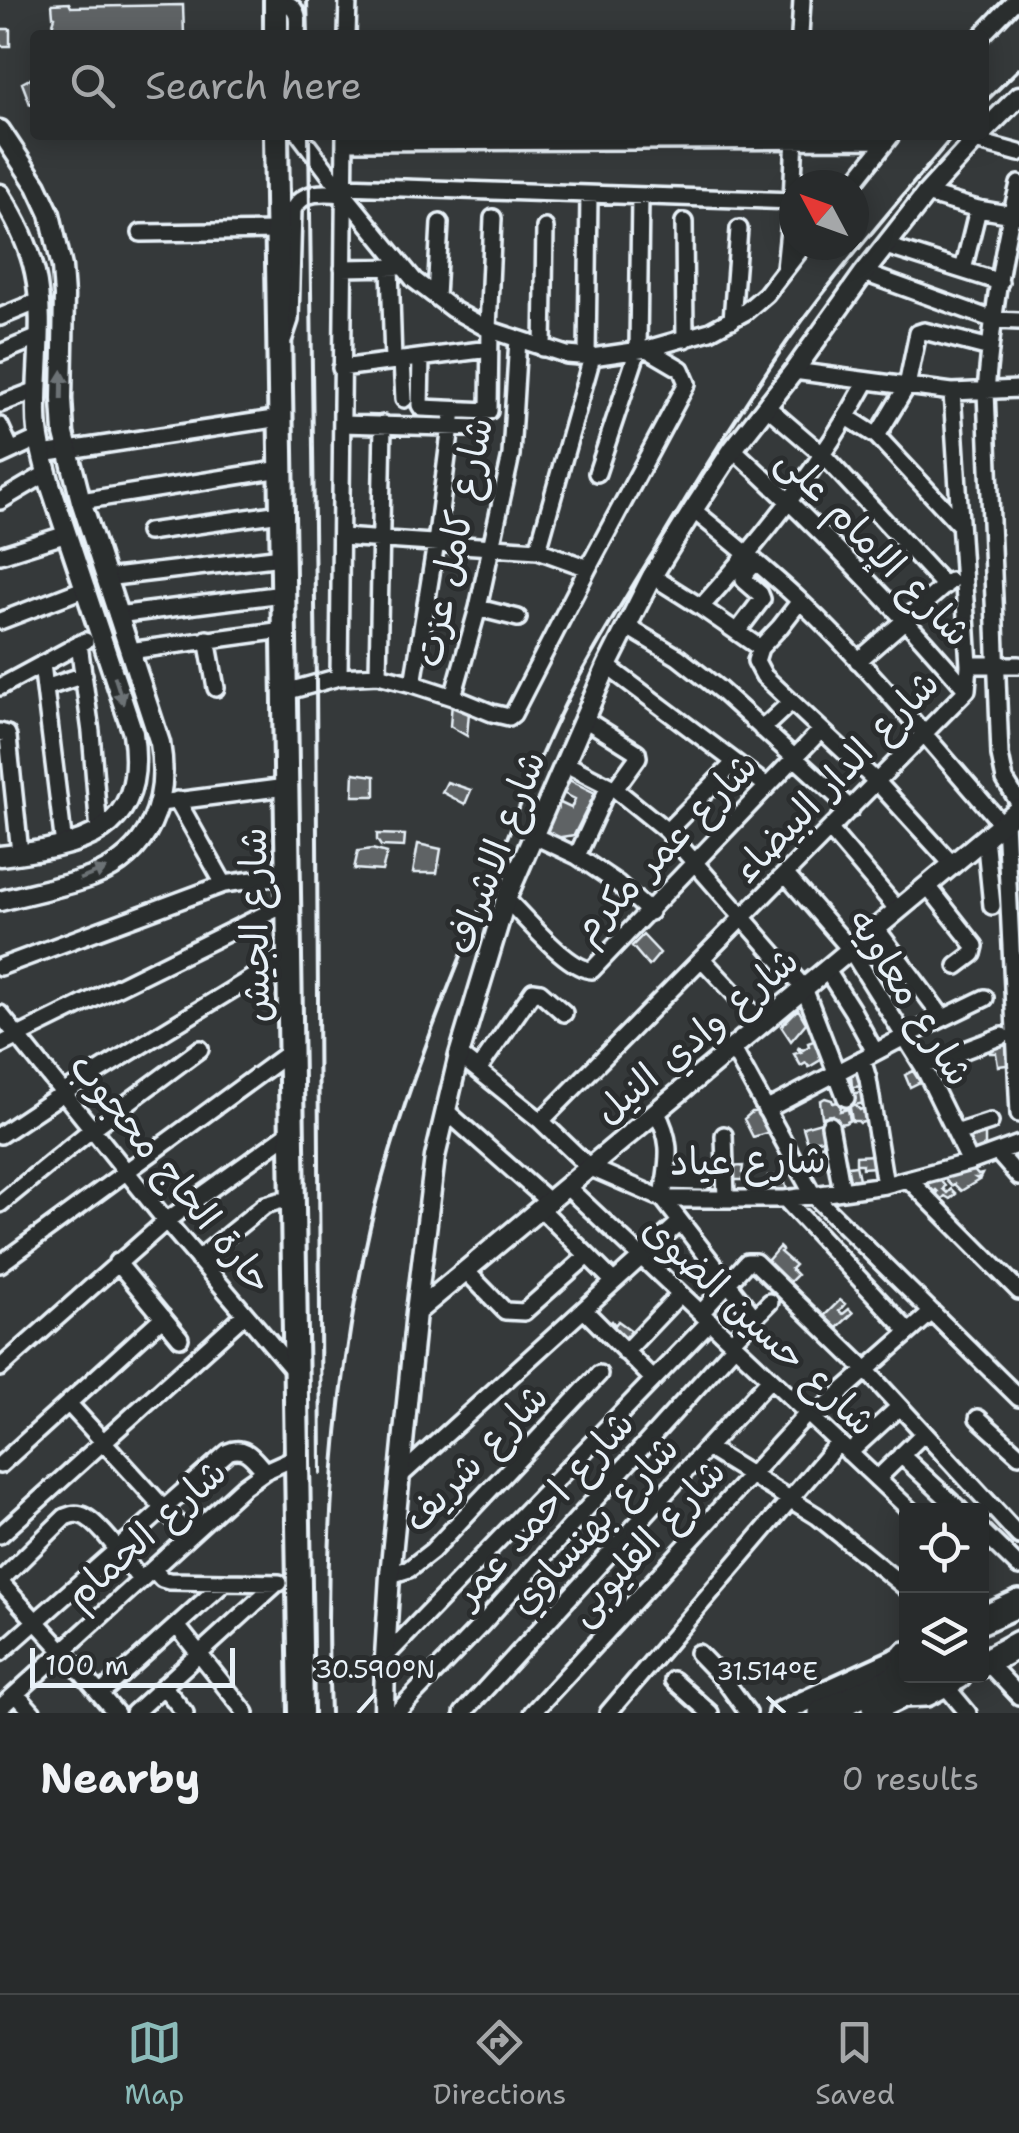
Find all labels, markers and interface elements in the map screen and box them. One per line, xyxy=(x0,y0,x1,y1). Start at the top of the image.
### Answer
search box xyxy=(30,30,989,140)
icon: search xyxy=(65,58,120,113)
text: Search here xyxy=(145,60,362,111)
north arrow xyxy=(779,170,869,260)
one-way arrow xyxy=(54,368,70,400)
street label: شارع كامل عزت xyxy=(402,412,506,672)
street label: شارع الإمام على xyxy=(764,435,984,660)
street label: شارع الدار البيضاء xyxy=(720,658,951,895)
one-way arrow xyxy=(113,675,128,705)
street label: شارع عمر مكرم xyxy=(560,741,770,956)
street label: شارع الاشراف xyxy=(433,743,559,962)
street label: شارع الجيش xyxy=(227,827,283,1023)
one-way arrow xyxy=(78,865,108,881)
street label: شارع معاويه xyxy=(835,899,985,1096)
street label: شارع وادي النيل xyxy=(583,935,810,1137)
street label: حارة الحاج محجوب xyxy=(58,1042,285,1305)
street label: شارع عياد xyxy=(670,1133,826,1189)
street label: شارع حسين الضوى xyxy=(631,1203,888,1448)
street label: شارع شريف xyxy=(391,1371,560,1544)
street label: شارع احمد عمر xyxy=(439,1399,646,1621)
street label: شارع بهنساوي xyxy=(497,1423,691,1626)
street label: شارع الحمام xyxy=(53,1447,240,1622)
street label: شارع القليوبى xyxy=(556,1447,738,1637)
map controls xyxy=(899,1503,989,1683)
button: locate xyxy=(899,1503,989,1593)
button: layers xyxy=(899,1593,989,1683)
scale bar xyxy=(30,1643,235,1688)
text: 100 m xyxy=(45,1646,129,1684)
text: 30.590°N xyxy=(315,1652,435,1686)
text: 31.514°E xyxy=(716,1654,818,1688)
text: Nearby xyxy=(40,1750,200,1806)
text: 0 results xyxy=(842,1757,979,1800)
tab: Map xyxy=(124,2015,184,2113)
tab: Directions xyxy=(433,2015,566,2113)
tab: Saved xyxy=(815,2015,895,2113)

